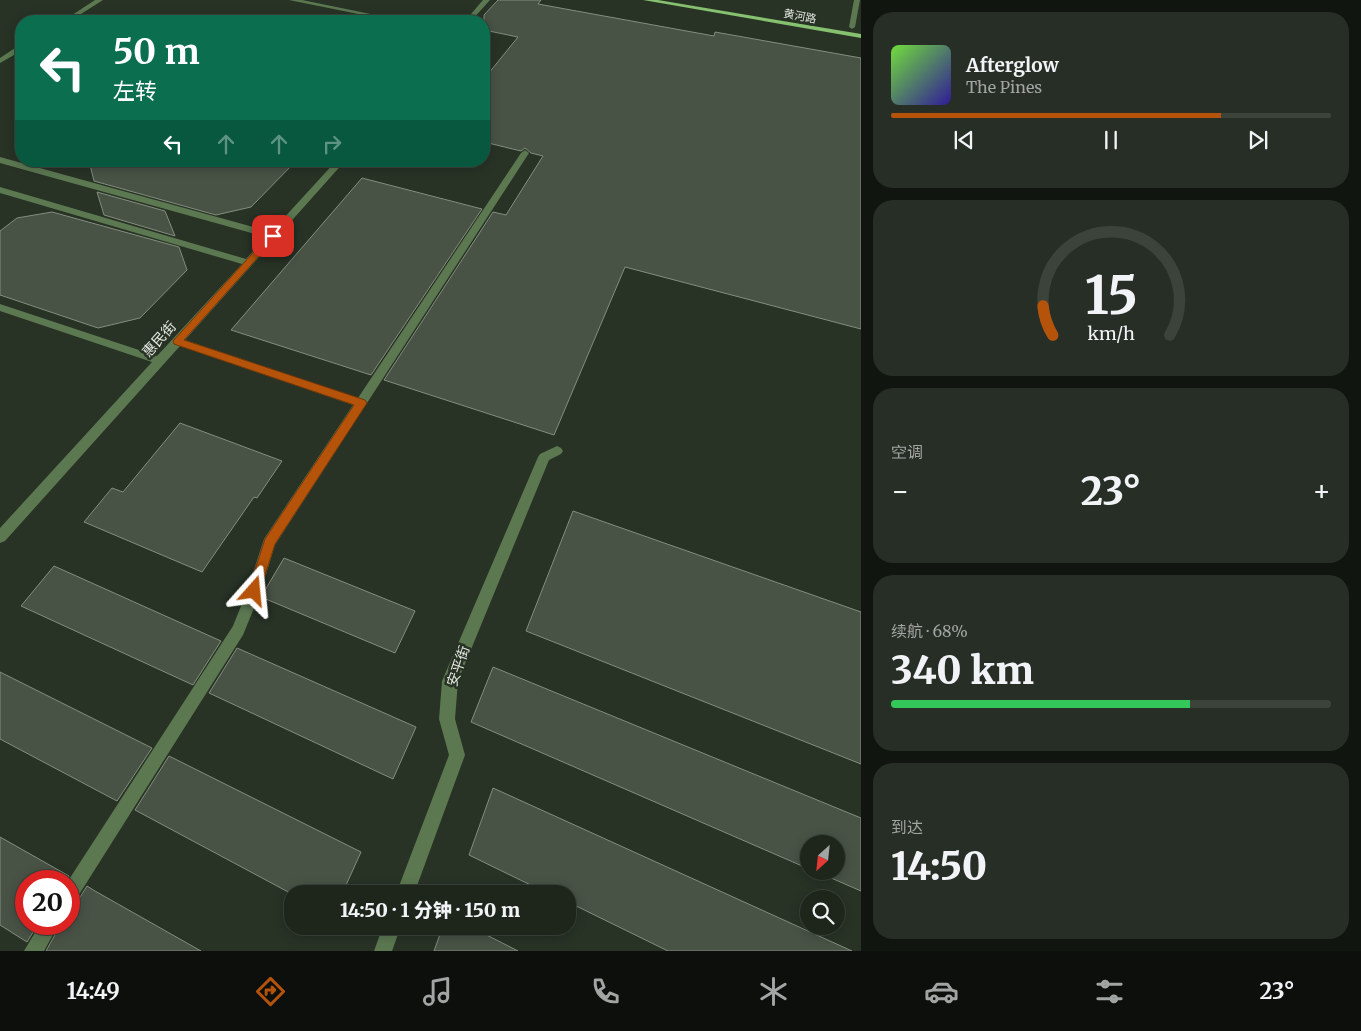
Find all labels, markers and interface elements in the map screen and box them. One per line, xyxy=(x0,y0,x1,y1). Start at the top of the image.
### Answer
street label: 黄河路 xyxy=(783,6,817,26)
text: 50 m xyxy=(113,30,200,74)
icon: left xyxy=(30,35,95,100)
text: Afterglow xyxy=(966,53,1059,77)
text: 左转 xyxy=(113,77,157,105)
text: The Pines xyxy=(966,77,1042,97)
icon: previous xyxy=(950,126,978,154)
icon: pause xyxy=(1097,126,1125,154)
icon: next xyxy=(1244,126,1272,154)
icon: left xyxy=(159,130,187,158)
icon: ahead xyxy=(212,130,240,158)
icon: ahead xyxy=(265,130,293,158)
icon: right xyxy=(318,130,346,158)
pin xyxy=(252,215,294,257)
icon: arrive xyxy=(259,222,287,250)
text: 15 xyxy=(1084,263,1138,328)
street label: 惠民街 xyxy=(138,317,180,361)
text: km/h xyxy=(1087,322,1135,345)
text: 空调 xyxy=(891,442,923,462)
text: 23° xyxy=(1081,468,1141,515)
text: − xyxy=(891,473,910,509)
text: + xyxy=(1312,473,1331,509)
position arrow xyxy=(227,564,279,616)
text: 续航 · 68% xyxy=(891,621,968,641)
street label: 安平街 xyxy=(443,643,473,689)
text: 340 km xyxy=(891,647,1034,694)
text: 到达 xyxy=(891,817,923,837)
north arrow xyxy=(800,835,845,880)
map controls xyxy=(800,835,845,935)
text: 14:50 xyxy=(891,843,987,890)
speed limit sign: 20 xyxy=(15,870,80,935)
button: search xyxy=(800,890,845,935)
text: 14:50 · 1 分钟 · 150 m xyxy=(340,898,520,922)
icon: directions xyxy=(253,974,288,1009)
icon: music xyxy=(420,974,455,1009)
icon: phone xyxy=(588,974,623,1009)
icon: climate xyxy=(756,974,791,1009)
icon: car xyxy=(924,974,959,1009)
icon: filters xyxy=(1092,974,1127,1009)
text: 14:49 xyxy=(66,977,120,1005)
text: 23° xyxy=(1260,977,1294,1005)

